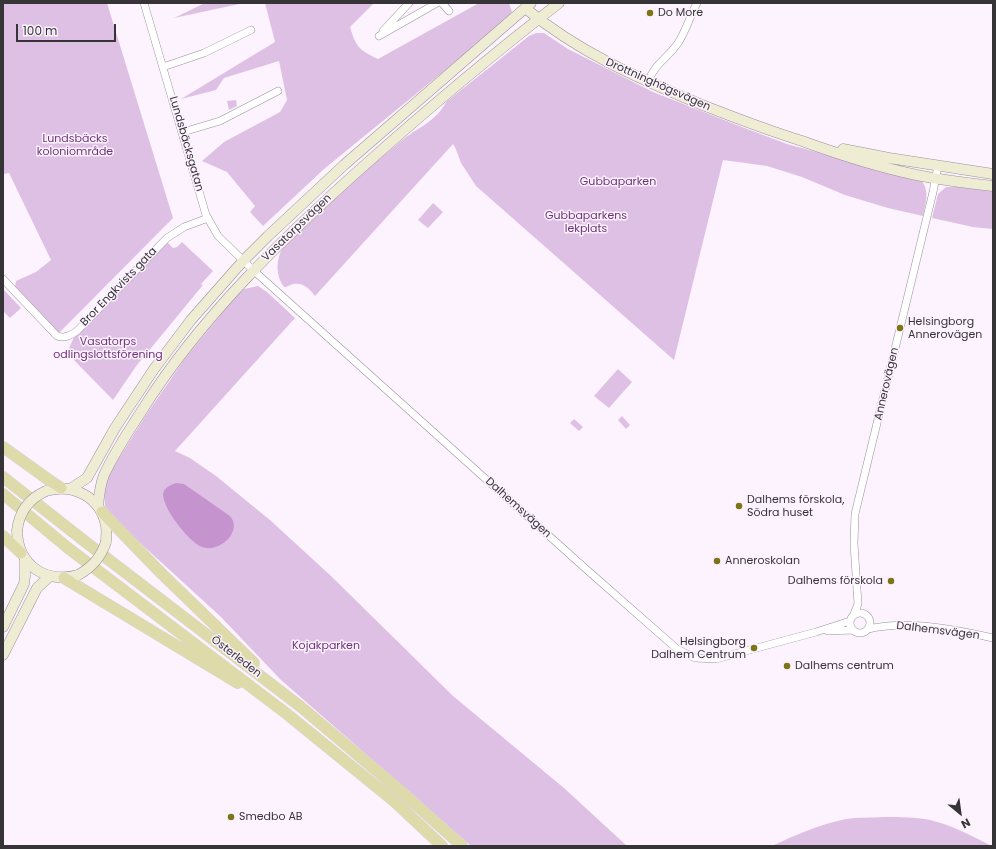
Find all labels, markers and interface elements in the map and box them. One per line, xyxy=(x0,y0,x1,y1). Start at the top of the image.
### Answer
place label: Do More xyxy=(658,6,703,20)
marker: Do More xyxy=(645,8,655,18)
scale bar xyxy=(18,16,118,42)
text: 100 m xyxy=(23,22,57,39)
street label: Drottninghögsvägen xyxy=(604,56,712,114)
street label: Lundsbäcksgatan xyxy=(166,95,206,193)
park label: Lundsbäcks koloniområde xyxy=(37,132,113,158)
park label: Gubbaparken xyxy=(580,175,656,189)
street label: Vasatorpsvägen xyxy=(260,192,334,264)
park label: Gubbaparkens lekplats xyxy=(545,209,627,235)
street label: Bror Engkvists gata xyxy=(78,245,160,329)
place label: Helsingborg Annerovägen xyxy=(908,315,982,341)
marker: Helsingborg Annerovägen xyxy=(895,323,905,333)
park label: Vasatorps odlingslottsförening xyxy=(53,335,163,361)
street label: Annerovägen xyxy=(872,346,902,422)
street label: Dalhemsvägen xyxy=(482,475,554,541)
place label: Dalhems förskola, Södra huset xyxy=(747,493,844,519)
marker: Dalhems förskola, Södra huset xyxy=(734,501,744,511)
place label: Anneroskolan xyxy=(725,554,800,568)
marker: Anneroskolan xyxy=(712,556,722,566)
place label: Dalhems förskola xyxy=(788,574,883,588)
marker: Dalhems förskola xyxy=(886,576,896,586)
street label: Dalhemsvägen xyxy=(896,619,980,643)
street label: Österleden xyxy=(208,633,264,681)
place label: Helsingborg Dalhem Centrum xyxy=(651,635,746,661)
park label: Kojakparken xyxy=(292,639,360,653)
marker: Helsingborg Dalhem Centrum xyxy=(749,643,759,653)
place label: Dalhems centrum xyxy=(795,659,894,673)
marker: Dalhems centrum xyxy=(782,661,792,671)
north arrow xyxy=(940,793,980,833)
place label: Smedbo AB xyxy=(239,810,303,824)
marker: Smedbo AB xyxy=(226,812,236,822)
text: N xyxy=(958,814,973,832)

